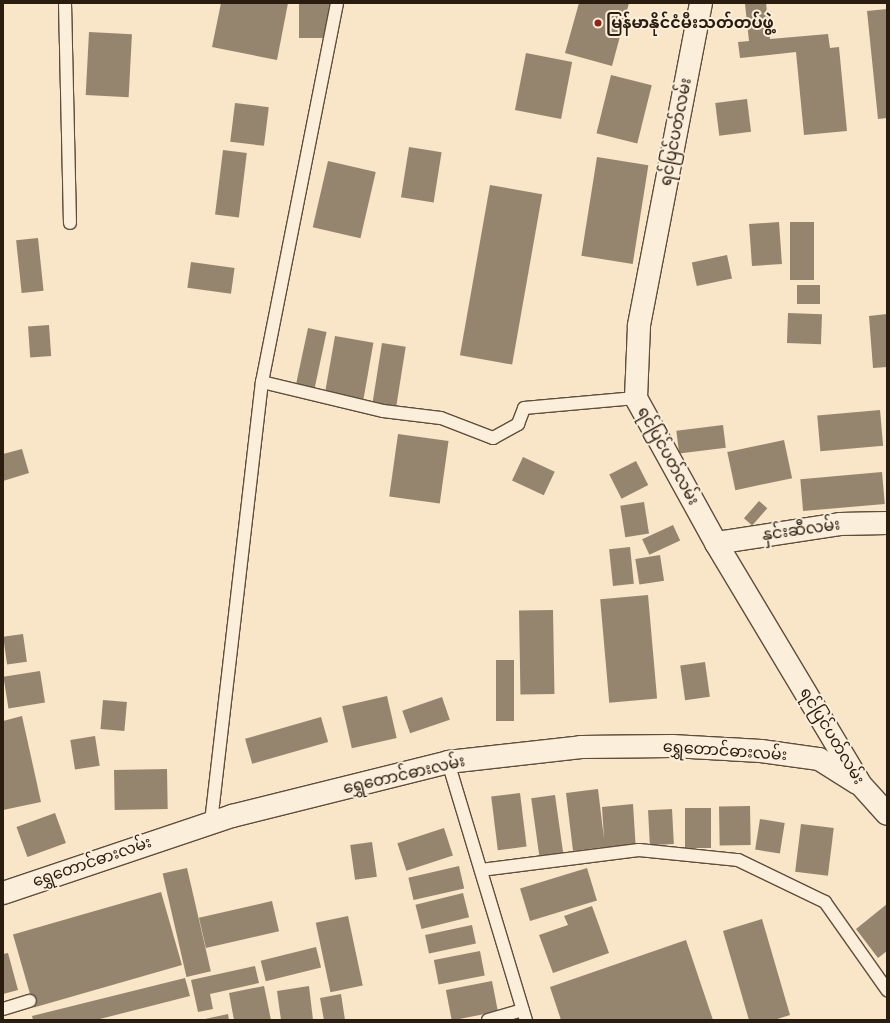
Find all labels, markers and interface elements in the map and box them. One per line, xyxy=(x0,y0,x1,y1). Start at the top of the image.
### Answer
place label: မြန်မာနိုင်ငံမီးသတ်တပ်ဖွဲ့ xyxy=(606,13,774,33)
marker: မြန်မာနိုင်ငံမီးသတ်တပ်ဖွဲ့ xyxy=(593,18,603,28)
street label: ရင်ပြင်ပတ်လမ်း xyxy=(656,76,696,188)
street label: ရင်ပြင်ပတ်လမ်း xyxy=(633,403,703,509)
street label: နှင်းဆီလမ်း xyxy=(761,515,841,545)
street label: ရင်ပြင်ပတ်လမ်း xyxy=(796,684,868,788)
street label: ရွှေတောင်ဓားလမ်း xyxy=(662,737,788,765)
street label: ရွှေတောင်ဓားလမ်း xyxy=(341,752,467,798)
street label: ရွှေတောင်ဓားလမ်း xyxy=(30,833,154,891)

